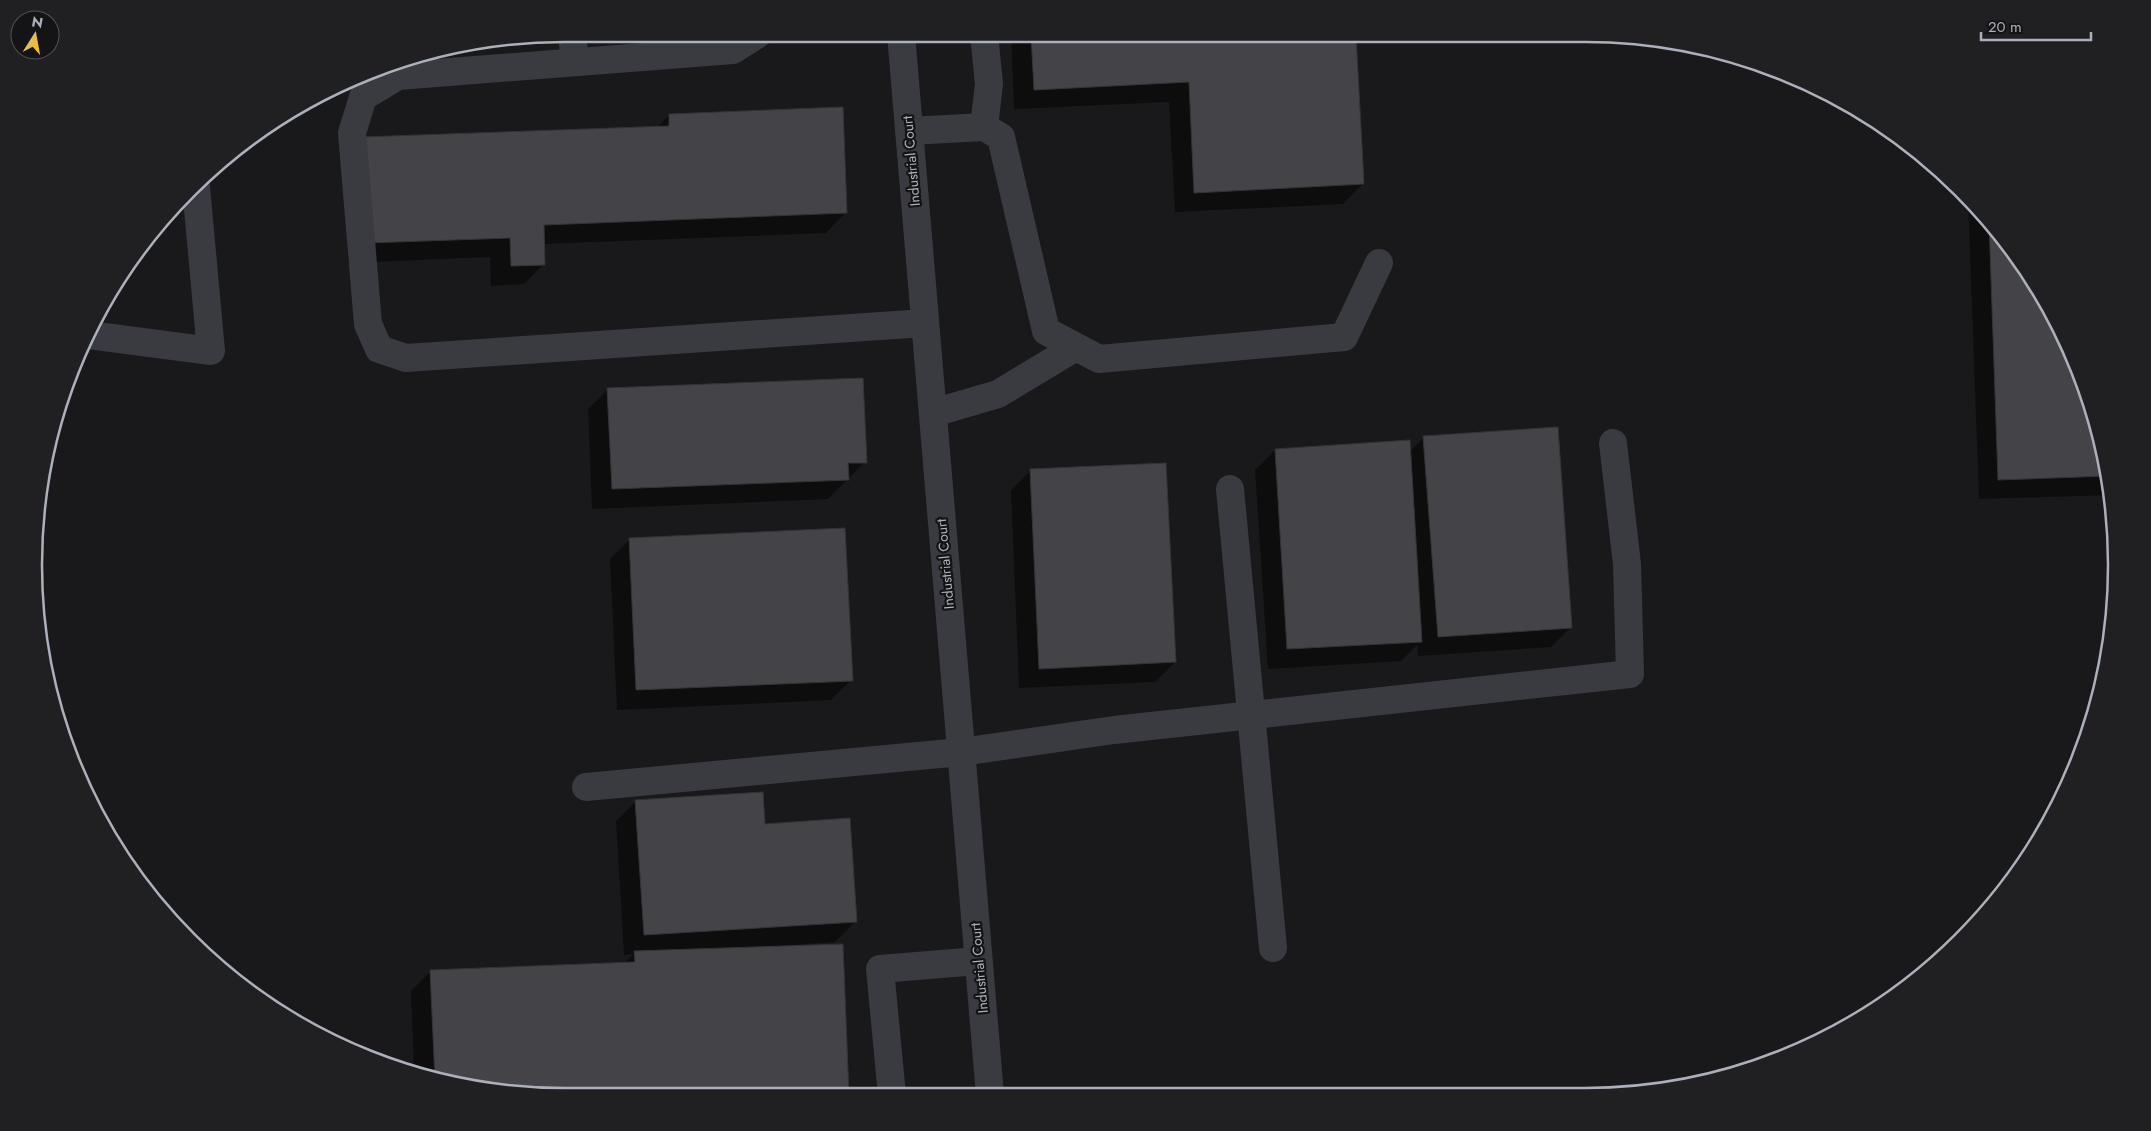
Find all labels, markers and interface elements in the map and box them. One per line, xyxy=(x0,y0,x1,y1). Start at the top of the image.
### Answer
north arrow xyxy=(10,10,60,60)
scale bar xyxy=(1981,10,2091,42)
text: N xyxy=(30,11,45,33)
text: 20 m xyxy=(1988,16,2022,38)
street label: Industrial Court xyxy=(897,114,925,207)
street label: Industrial Court xyxy=(931,517,959,610)
street label: Industrial Court xyxy=(965,921,993,1014)

